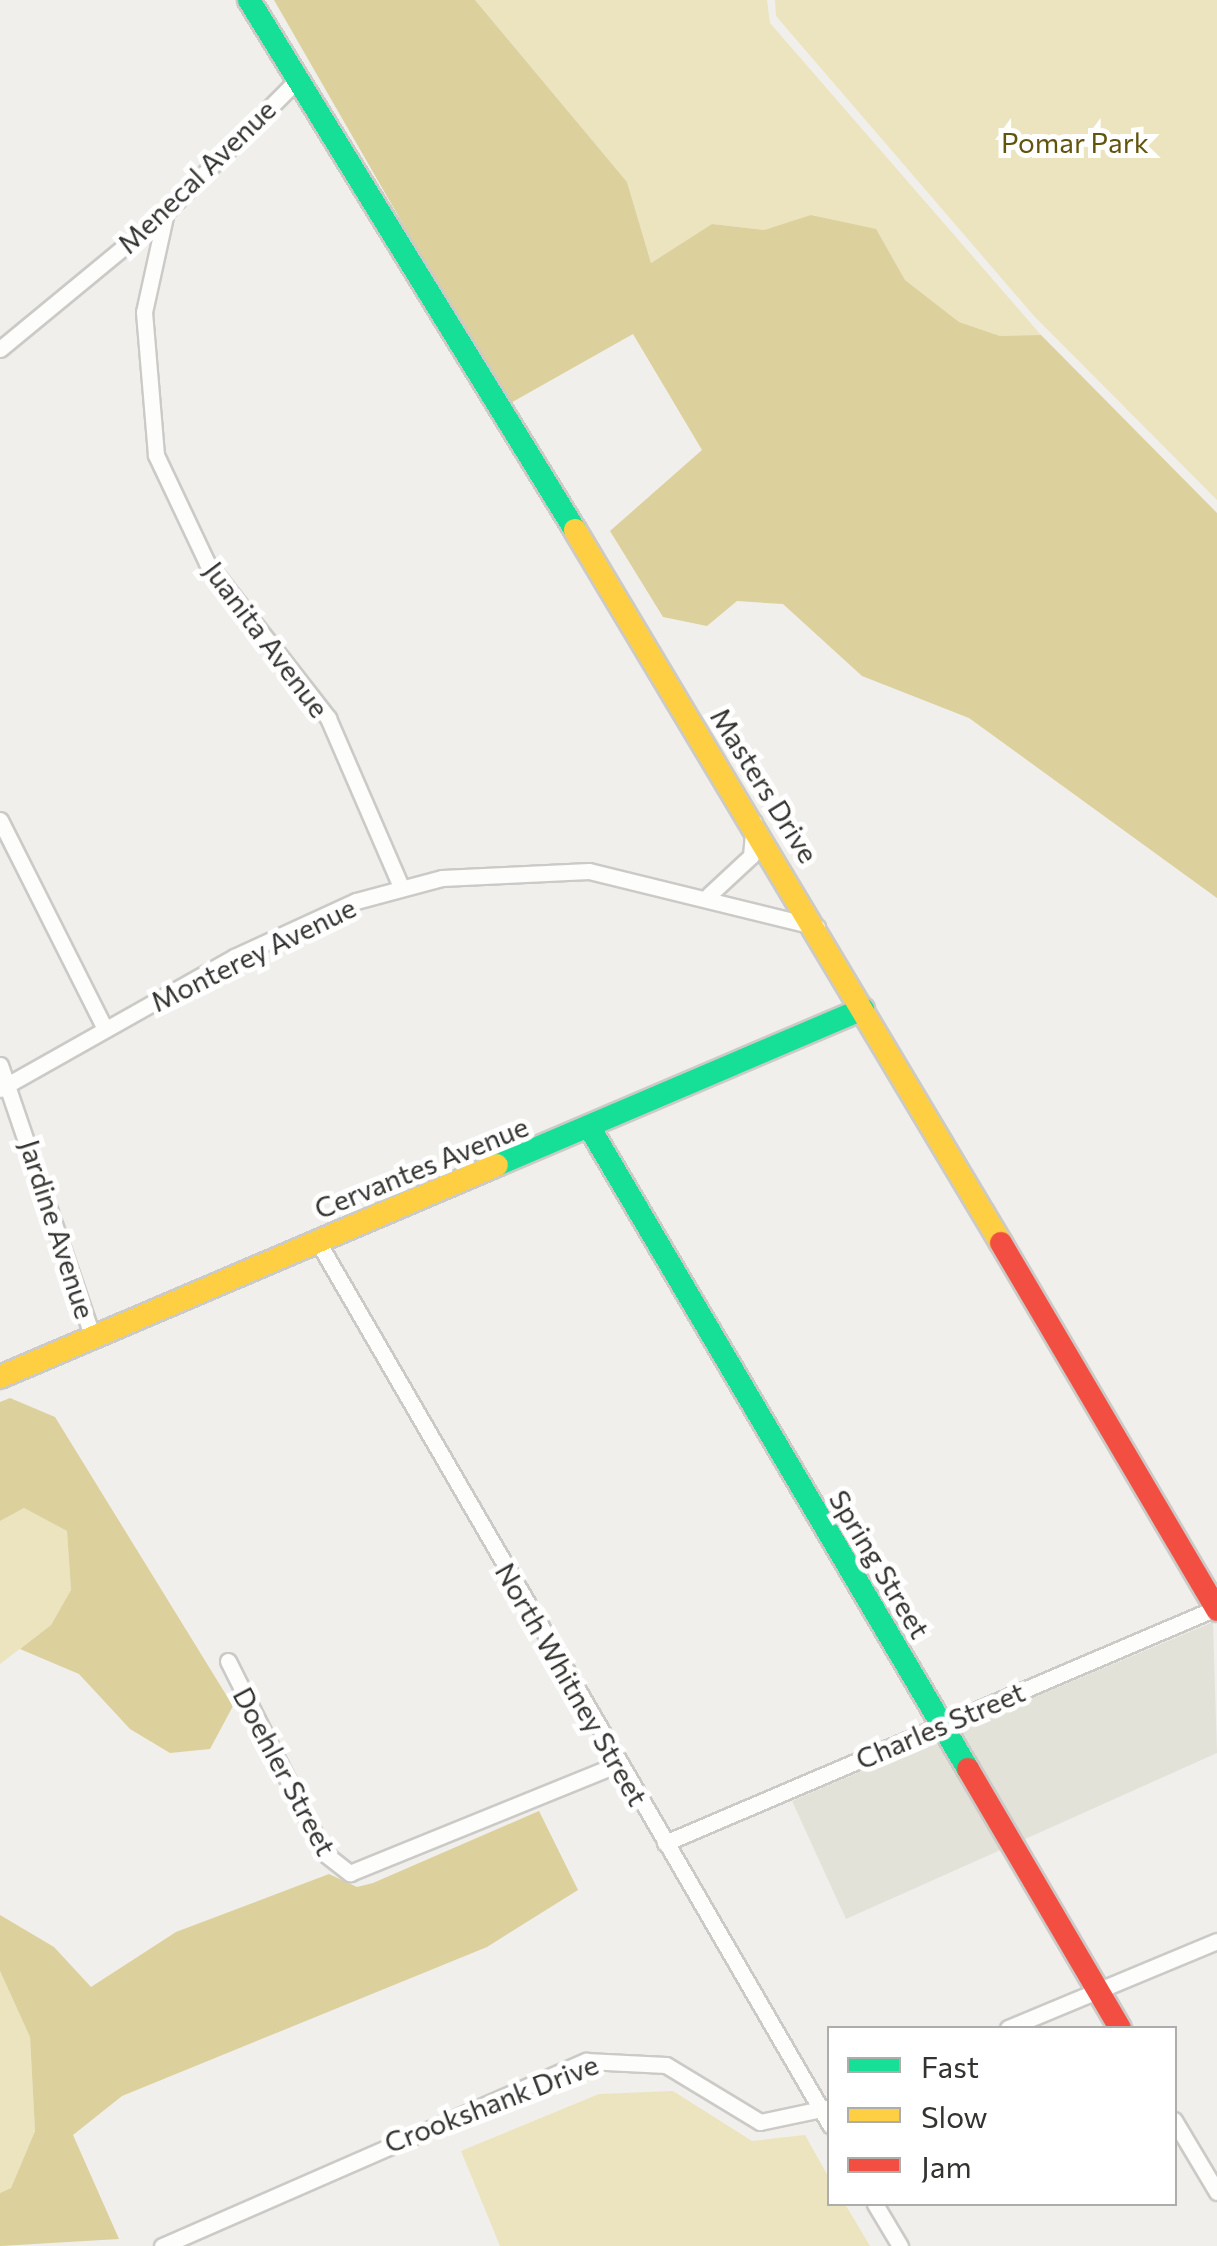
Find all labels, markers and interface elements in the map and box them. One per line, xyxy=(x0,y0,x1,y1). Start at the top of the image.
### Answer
street label: Menecal Avenue xyxy=(110,92,282,260)
park label: Pomar Park xyxy=(1001,125,1149,159)
street label: Juanita Avenue xyxy=(197,554,337,724)
street label: Masters Drive xyxy=(704,701,826,869)
street label: Monterey Avenue xyxy=(145,890,361,1018)
street label: Cervantes Avenue xyxy=(309,1109,533,1225)
street label: Jardine Avenue xyxy=(13,1135,103,1323)
street label: Spring Street xyxy=(823,1484,937,1644)
street label: North Whitney Street xyxy=(489,1557,655,1811)
street label: Charles Street xyxy=(851,1674,1029,1776)
street label: Doehler Street xyxy=(227,1681,343,1861)
legend xyxy=(827,2026,1177,2206)
street label: Crookshank Drive xyxy=(379,2047,603,2159)
text: Fast xyxy=(921,2047,979,2084)
text: Slow xyxy=(921,2097,988,2134)
text: Jam xyxy=(921,2147,972,2184)

